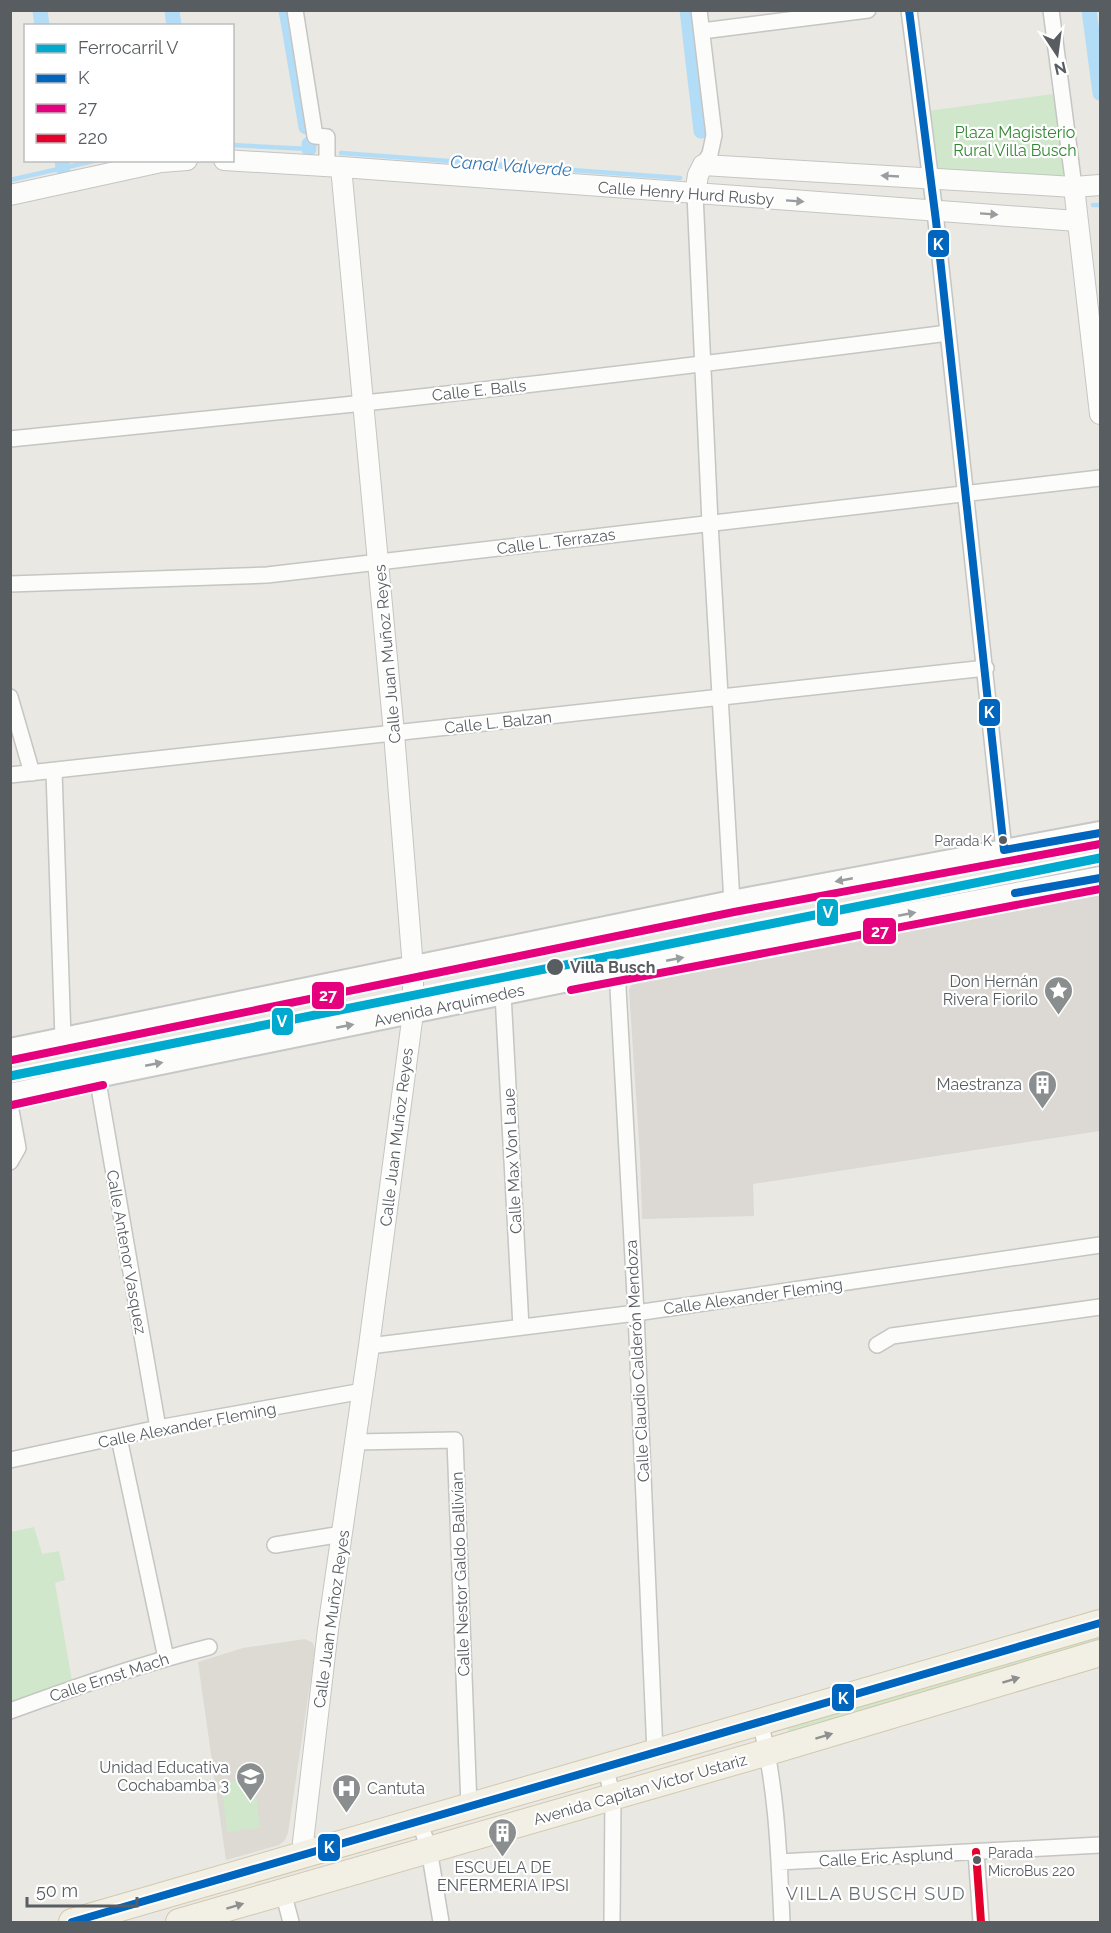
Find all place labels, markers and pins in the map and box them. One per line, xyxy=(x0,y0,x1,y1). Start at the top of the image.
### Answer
place label: Parada K xyxy=(934,833,992,849)
marker: Parada K xyxy=(997,834,1009,846)
marker: Villa Busch xyxy=(545,957,565,977)
place label: Villa Busch xyxy=(570,958,655,977)
place label: Don Hernán Rivera Fiorilo xyxy=(943,972,1038,1009)
place icon: Don Hernán Rivera Fiorilo xyxy=(1043,974,1075,1016)
building icon: Maestranza xyxy=(1027,1068,1059,1110)
place label: Maestranza xyxy=(937,1075,1022,1094)
place label: Unidad Educativa Cochabamba 3 xyxy=(99,1758,229,1795)
school or university icon: Unidad Educativa Cochabamba 3 xyxy=(234,1760,266,1802)
hospital icon: Cantuta xyxy=(330,1772,362,1814)
place label: Cantuta xyxy=(367,1779,425,1798)
building icon: ESCUELA DE ENFERMERIA IPSI xyxy=(487,1816,519,1858)
place label: Parada MicroBus 220 xyxy=(988,1845,1075,1879)
marker: Parada MicroBus 220 xyxy=(971,1854,983,1866)
place label: ESCUELA DE ENFERMERIA IPSI xyxy=(437,1858,569,1895)

